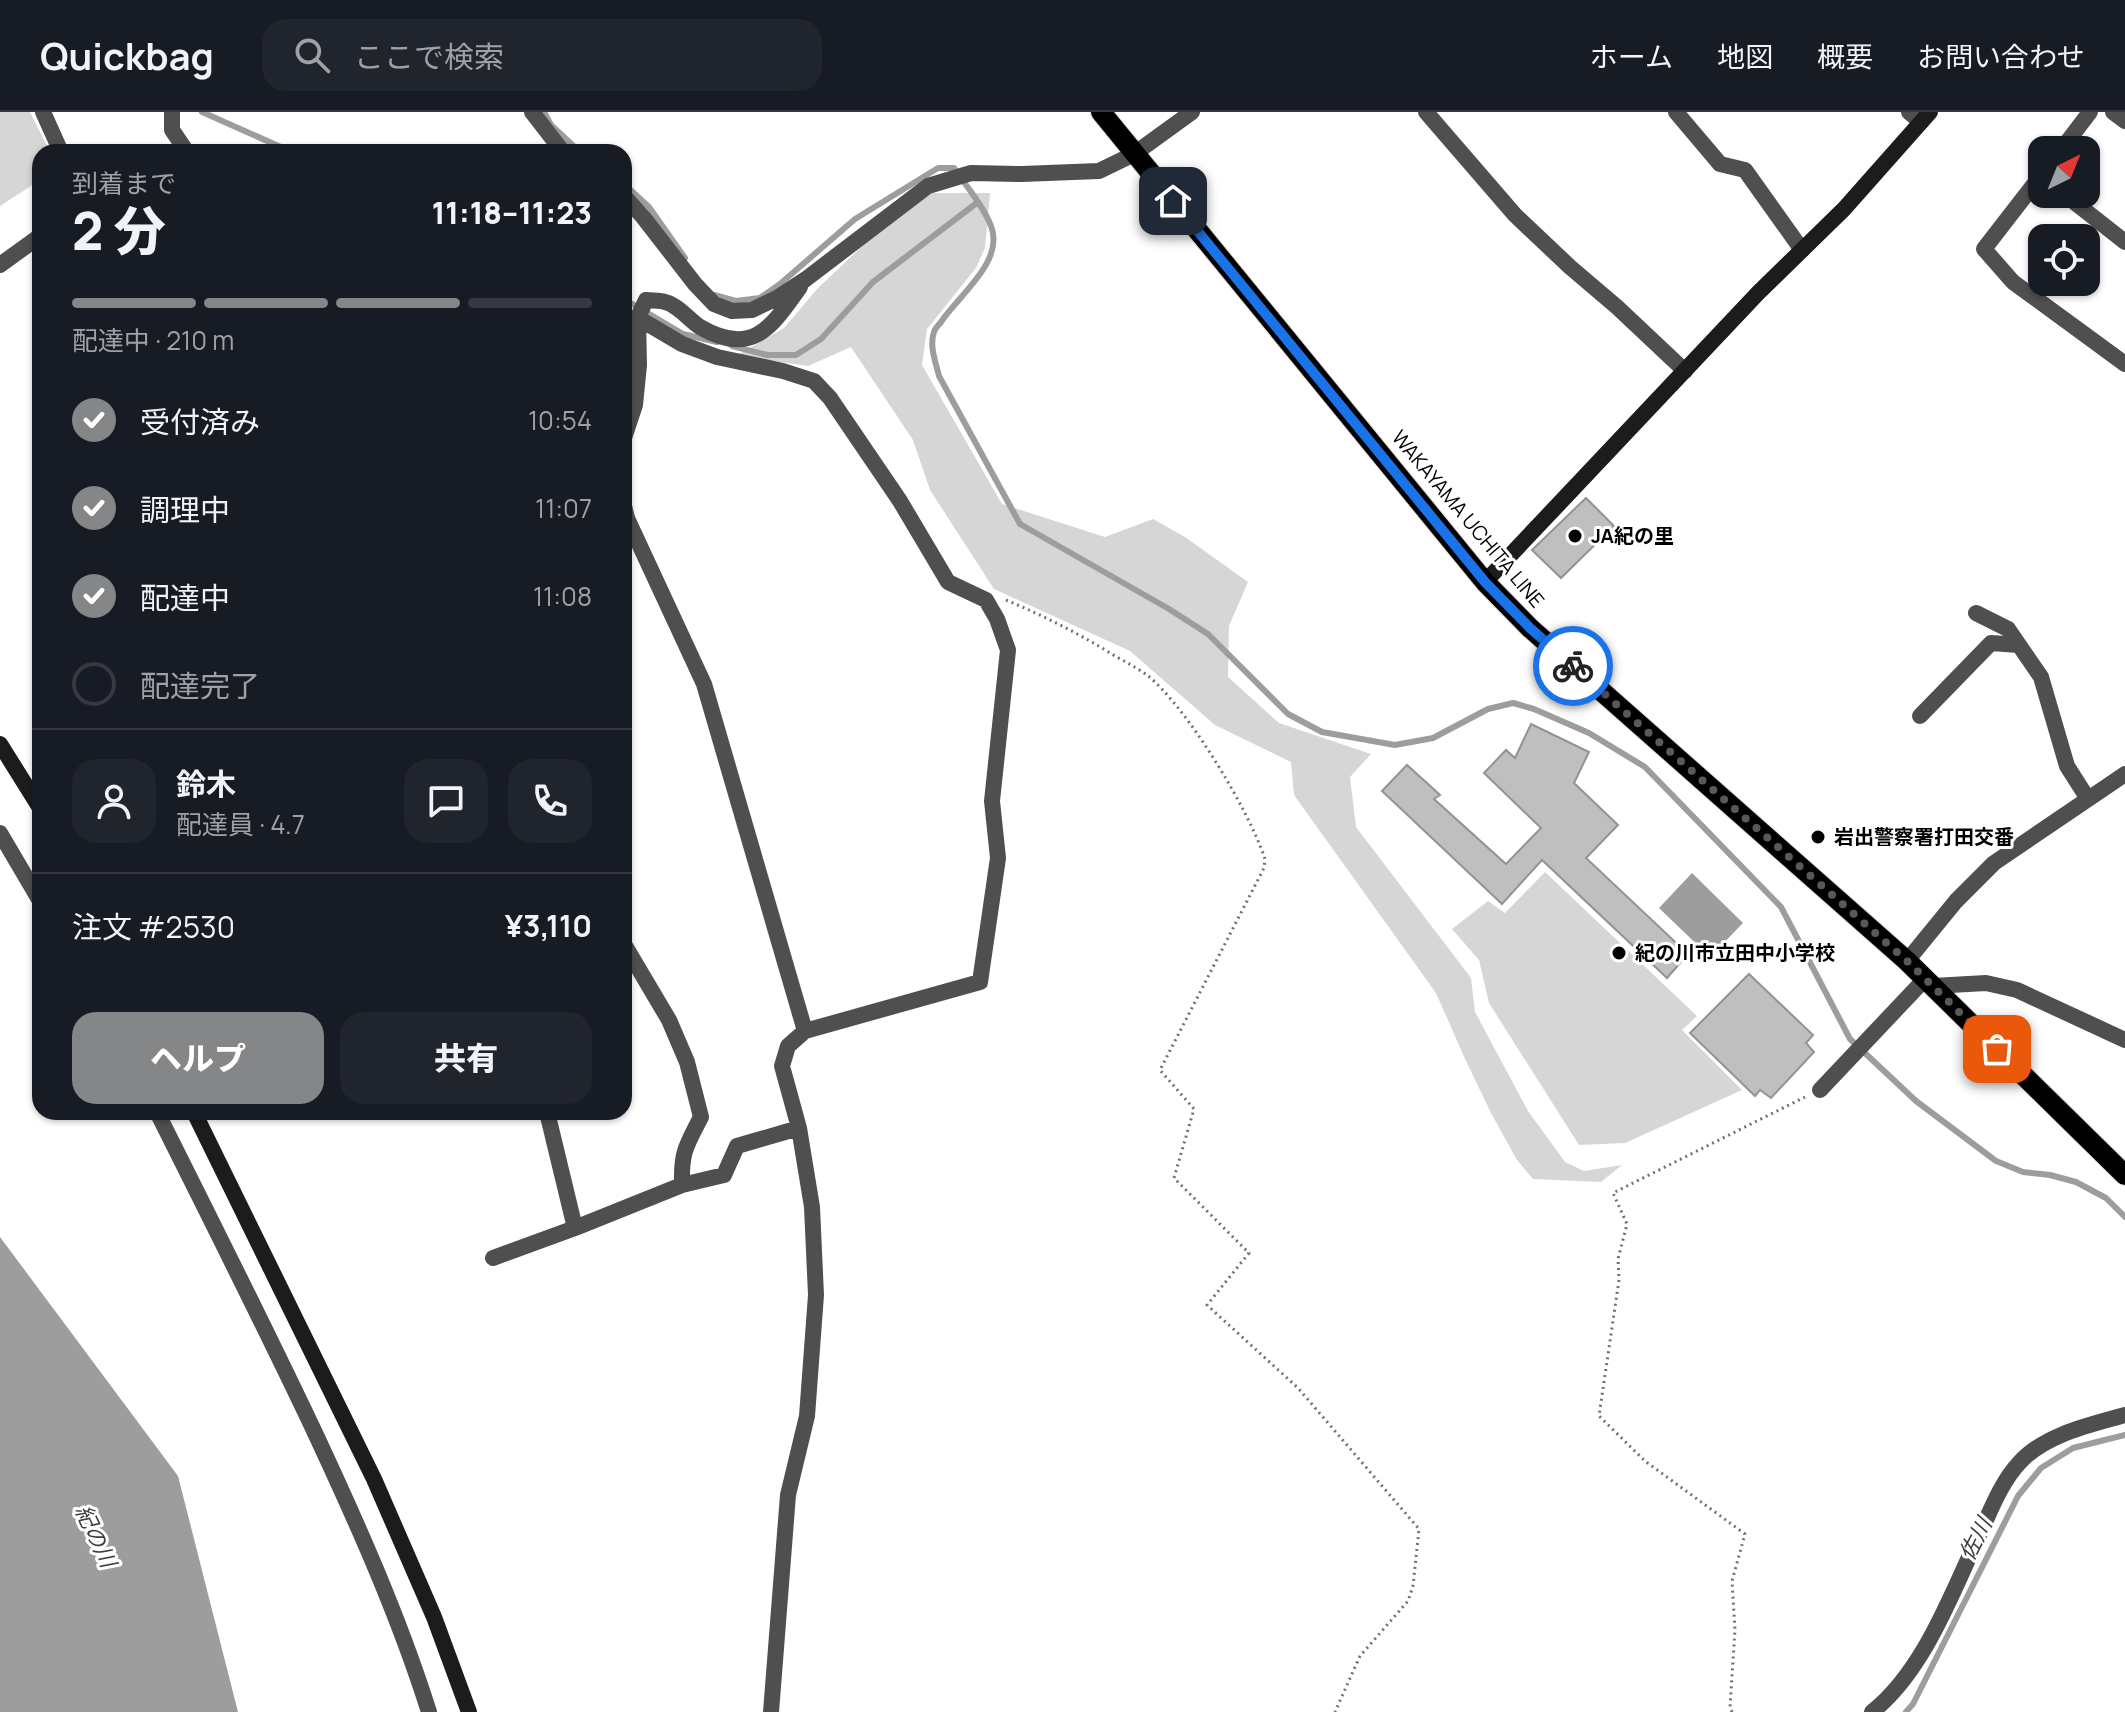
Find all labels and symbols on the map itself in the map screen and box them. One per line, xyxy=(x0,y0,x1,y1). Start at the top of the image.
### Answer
north arrow xyxy=(2028,136,2100,208)
pin xyxy=(1139,167,1207,235)
street label: WAKAYAMA UCHITA LINE xyxy=(1386,424,1551,613)
place label: JA紀の里 xyxy=(1591,522,1674,549)
marker: JA紀の里 xyxy=(1566,527,1584,545)
courier xyxy=(1533,626,1613,706)
place label: 岩出警察署打田交番 xyxy=(1834,823,2014,850)
marker: 岩出警察署打田交番 xyxy=(1809,828,1827,846)
place label: 紀の川市立田中小学校 xyxy=(1635,939,1835,966)
marker: 紀の川市立田中小学校 xyxy=(1610,944,1628,962)
pin xyxy=(1963,1015,2031,1083)
water label: 紀の川 xyxy=(68,1500,124,1574)
water label: 佐川 xyxy=(1952,1511,1999,1565)

